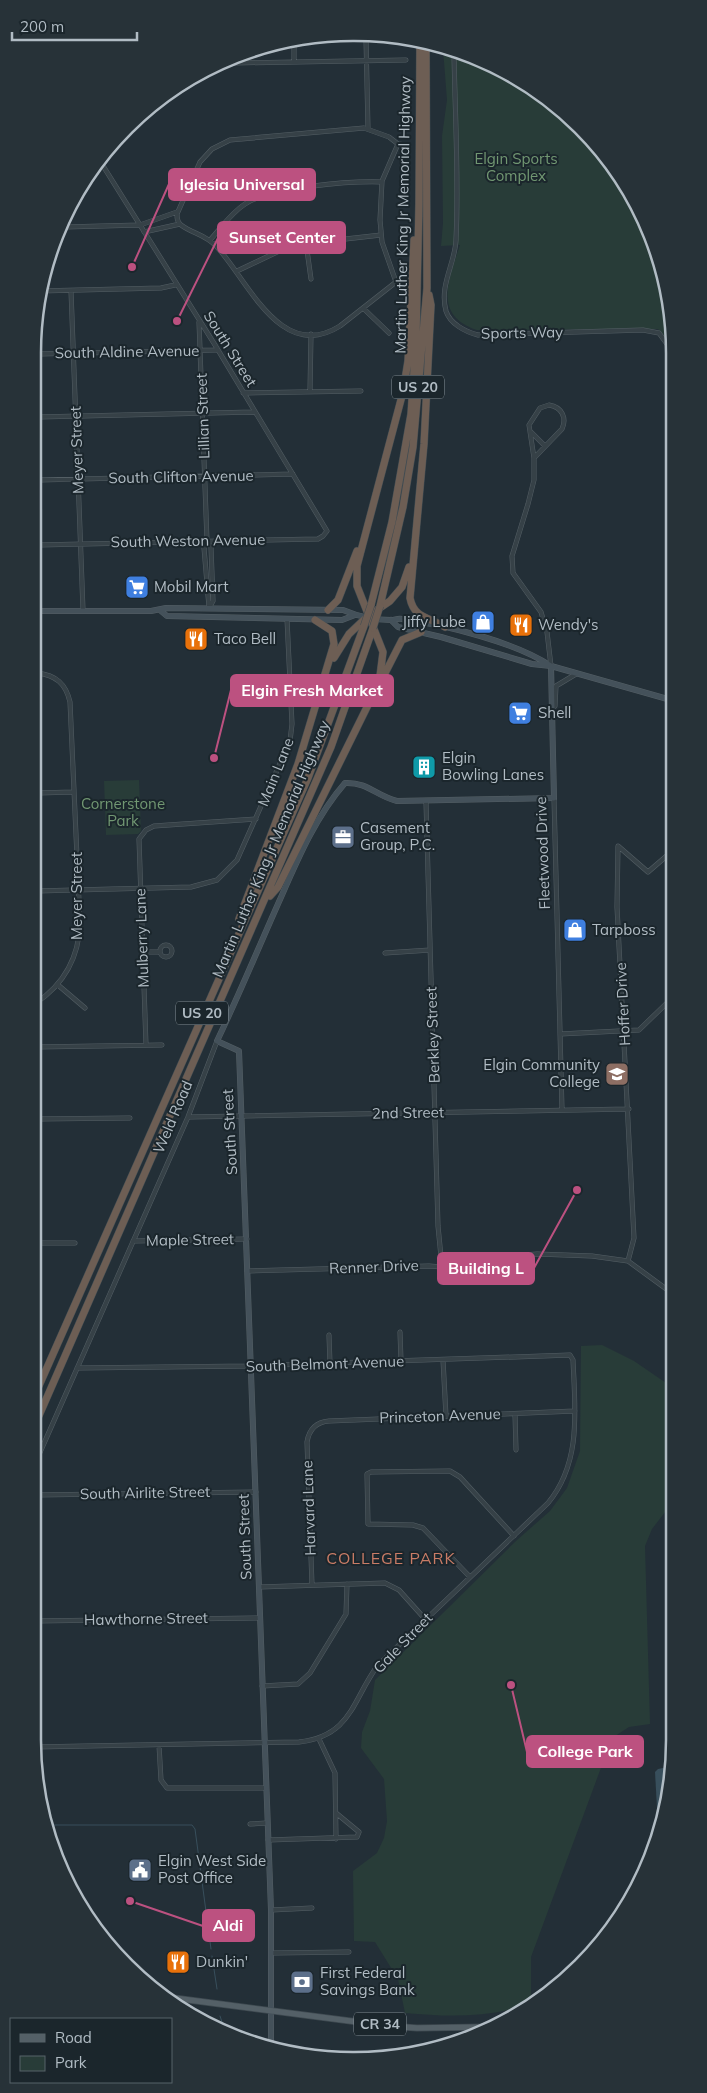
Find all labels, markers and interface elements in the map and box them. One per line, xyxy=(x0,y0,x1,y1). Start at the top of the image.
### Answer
scale bar xyxy=(12,10,138,42)
text: 200 m xyxy=(20,17,64,36)
street label: Martin Luther King Jr Memorial Highway xyxy=(391,76,414,354)
park label: Elgin Sports Complex xyxy=(474,149,558,185)
callout: Iglesia Universal xyxy=(169,169,315,200)
text: Iglesia Universal xyxy=(179,174,305,194)
callout: Sunset Center xyxy=(218,222,345,253)
text: Sunset Center xyxy=(229,227,336,247)
street label: South Street xyxy=(200,307,261,390)
street label: Sports Way xyxy=(481,322,563,343)
street label: South Aldine Avenue xyxy=(54,341,200,362)
street label: Lillian Street xyxy=(192,373,213,459)
road number: US 20 xyxy=(392,376,444,398)
street label: Meyer Street xyxy=(65,406,88,494)
street label: South Clifton Avenue xyxy=(108,466,254,487)
street label: South Weston Avenue xyxy=(111,530,265,551)
supermarket icon: Mobil Mart xyxy=(124,574,150,600)
place label: Mobil Mart xyxy=(154,577,228,596)
shop icon: Jiffy Lube xyxy=(470,609,496,635)
place label: Jiffy Lube xyxy=(402,612,466,631)
restaurant icon: Wendy's xyxy=(508,612,534,638)
place label: Wendy's xyxy=(538,615,598,634)
restaurant icon: Taco Bell xyxy=(183,626,209,652)
place label: Taco Bell xyxy=(214,629,276,648)
callout: Elgin Fresh Market xyxy=(231,675,393,706)
text: Elgin Fresh Market xyxy=(241,680,383,700)
supermarket icon: Shell xyxy=(507,700,533,726)
place label: Shell xyxy=(538,703,571,722)
street label: Martin Luther King Jr Memorial Highway xyxy=(208,717,334,980)
street label: Main Lane xyxy=(253,735,298,809)
place label: Elgin Bowling Lanes xyxy=(442,748,544,784)
building icon: Elgin Bowling Lanes xyxy=(411,754,437,780)
park label: Cornerstone Park xyxy=(81,794,165,830)
street label: Fleetwood Drive xyxy=(531,796,554,910)
place label: Casement Group, P.C. xyxy=(360,818,435,854)
office icon: Casement Group, P.C. xyxy=(330,824,356,850)
street label: Meyer Street xyxy=(67,852,86,940)
street label: Mulberry Lane xyxy=(130,888,153,988)
shop icon: Tarpboss xyxy=(562,917,588,943)
place label: Tarpboss xyxy=(592,920,656,939)
street label: Hoffer Drive xyxy=(611,962,634,1046)
street label: Berkley Street xyxy=(421,986,444,1084)
road number: US 20 xyxy=(176,1001,228,1024)
place label: Elgin Community College xyxy=(483,1055,600,1091)
school or university icon: Elgin Community College xyxy=(604,1061,630,1087)
street label: Weld Road xyxy=(149,1078,196,1156)
street label: South Street xyxy=(218,1089,241,1175)
street label: 2nd Street xyxy=(372,1102,444,1123)
street label: Maple Street xyxy=(146,1229,234,1250)
callout: Building L xyxy=(438,1253,534,1284)
street label: Renner Drive xyxy=(329,1255,419,1278)
text: Building L xyxy=(448,1258,524,1278)
street label: South Belmont Avenue xyxy=(246,1351,404,1376)
street label: Princeton Avenue xyxy=(379,1404,501,1427)
street label: Harvard Lane xyxy=(297,1460,320,1556)
street label: South Airlite Street xyxy=(80,1482,210,1503)
street label: South Street xyxy=(234,1494,255,1580)
district label: COLLEGE PARK xyxy=(326,1548,456,1568)
street label: Hawthorne Street xyxy=(84,1608,208,1629)
street label: Gale Street xyxy=(369,1608,436,1677)
callout: College Park xyxy=(527,1736,643,1767)
text: College Park xyxy=(537,1741,634,1761)
place label: Elgin West Side Post Office xyxy=(158,1851,266,1887)
public building icon: Elgin West Side Post Office xyxy=(127,1857,153,1883)
callout: Aldi xyxy=(203,1910,254,1941)
text: Aldi xyxy=(213,1915,243,1935)
restaurant icon: Dunkin' xyxy=(165,1949,191,1975)
place label: Dunkin' xyxy=(196,1952,248,1971)
place label: First Federal Savings Bank xyxy=(320,1963,415,1999)
bank icon: First Federal Savings Bank xyxy=(289,1969,315,1995)
road number: CR 34 xyxy=(354,2012,406,2036)
legend xyxy=(10,2018,172,2083)
text: Road xyxy=(55,2028,92,2047)
text: Park xyxy=(55,2053,87,2072)

